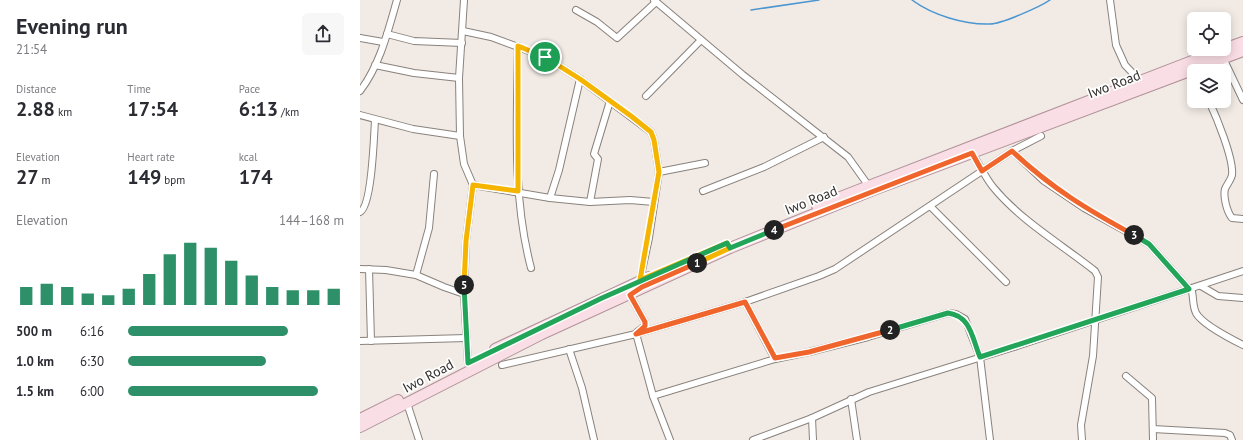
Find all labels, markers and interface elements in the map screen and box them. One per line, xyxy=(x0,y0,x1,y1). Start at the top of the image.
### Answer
text: Evening run xyxy=(16,12,128,40)
map controls xyxy=(1187,12,1231,108)
button: locate xyxy=(1187,12,1231,56)
button: share xyxy=(302,13,344,55)
pin xyxy=(528,40,562,74)
text: 21:54 xyxy=(16,41,47,58)
icon: arrive xyxy=(534,46,556,68)
button: layers xyxy=(1187,64,1231,108)
street label: Iwo Road xyxy=(1085,66,1143,102)
text: Distance xyxy=(16,82,56,96)
text: Time xyxy=(127,82,151,96)
text: Pace xyxy=(239,82,260,96)
text: 2.88 xyxy=(16,96,55,122)
text: 17:54 xyxy=(127,96,178,122)
text: 6:13 xyxy=(239,96,278,122)
text: km xyxy=(55,105,72,119)
text: /km xyxy=(278,105,299,119)
text: Elevation xyxy=(16,150,60,164)
text: Heart rate xyxy=(127,150,175,164)
text: kcal xyxy=(239,150,257,164)
text: 27 xyxy=(16,164,39,190)
text: 149 xyxy=(127,164,161,190)
text: 174 xyxy=(239,164,273,190)
text: m xyxy=(39,173,51,187)
text: bpm xyxy=(161,173,185,187)
street label: Iwo Road xyxy=(782,181,840,219)
text: Elevation xyxy=(16,212,68,229)
text: 144–168 m xyxy=(279,212,344,229)
pin: 4 xyxy=(764,220,784,240)
text: 4 xyxy=(771,223,777,237)
pin: 3 xyxy=(1124,225,1144,245)
text: 3 xyxy=(1131,228,1137,242)
pin: 1 xyxy=(687,253,707,273)
text: 1 xyxy=(694,256,700,270)
pin: 5 xyxy=(454,275,474,295)
text: 5 xyxy=(461,278,467,292)
pin: 2 xyxy=(880,320,900,340)
text: 500 m xyxy=(16,323,52,340)
text: 6:16 xyxy=(80,323,104,340)
text: 2 xyxy=(887,323,893,337)
text: 1.0 km xyxy=(16,353,54,370)
text: 6:30 xyxy=(80,353,104,370)
street label: Iwo Road xyxy=(399,355,457,397)
text: 1.5 km xyxy=(16,383,54,400)
text: 6:00 xyxy=(80,383,104,400)

